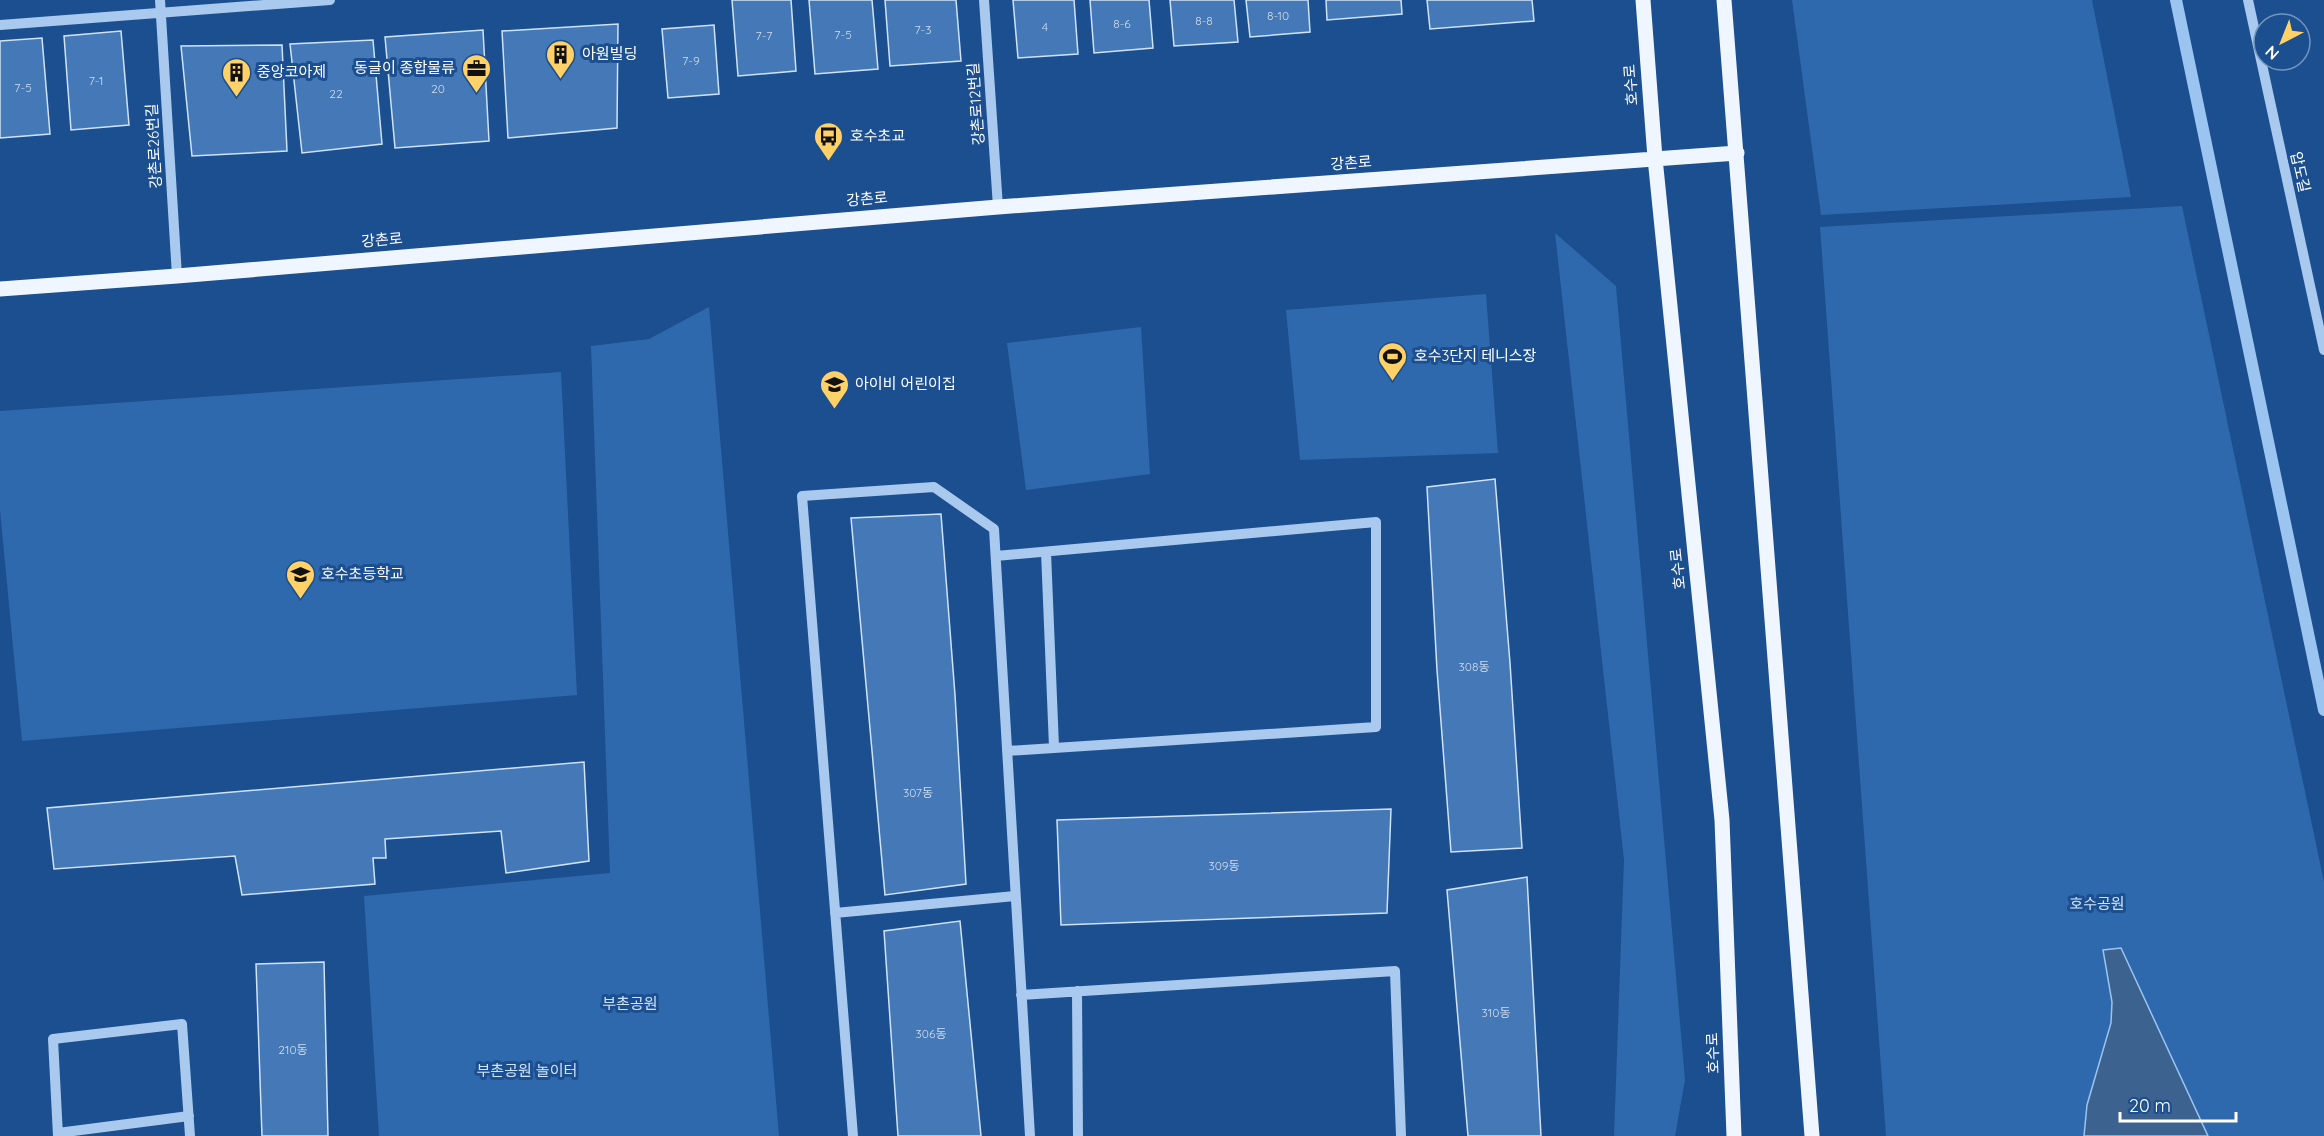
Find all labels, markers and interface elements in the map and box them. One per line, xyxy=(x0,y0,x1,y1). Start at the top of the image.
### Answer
house number: 8-10 xyxy=(1267,8,1289,23)
north arrow xyxy=(2252,12,2312,72)
house number: 8-8 xyxy=(1195,13,1213,28)
house number: 8-6 xyxy=(1113,16,1131,31)
house number: 4 xyxy=(1042,19,1048,34)
house number: 7-3 xyxy=(914,22,932,37)
house number: 7-5 xyxy=(834,27,852,42)
house number: 7-7 xyxy=(756,28,773,43)
building icon: 아원빌딩 xyxy=(545,38,577,80)
text: N xyxy=(2261,42,2283,65)
place label: 아원빌딩 xyxy=(582,44,637,63)
office icon: 동글이 종합물류 xyxy=(460,52,492,94)
house number: 7-9 xyxy=(682,53,700,68)
building icon: 중앙코아제 xyxy=(220,56,252,98)
place label: 동글이 종합물류 xyxy=(354,58,455,77)
place label: 중앙코아제 xyxy=(257,62,326,81)
street label: 강촌로12번길 xyxy=(963,62,988,146)
street label: 호수로 xyxy=(1620,64,1641,106)
house number: 7-1 xyxy=(89,73,103,88)
house number: 7-5 xyxy=(14,80,32,95)
house number: 20 xyxy=(431,81,445,96)
house number: 22 xyxy=(329,86,343,101)
street label: 강촌로26번길 xyxy=(142,103,165,189)
bus stop icon: 호수초교 xyxy=(813,120,845,162)
place label: 호수초교 xyxy=(850,126,905,145)
street label: 압도길 xyxy=(2287,150,2314,194)
street label: 강촌로 xyxy=(1330,152,1372,173)
street label: 강촌로 xyxy=(846,187,888,210)
street label: 강촌로 xyxy=(361,228,403,251)
sports icon: 호수3단지 테니스장 xyxy=(1377,340,1409,382)
place label: 호수3단지 테니스장 xyxy=(1414,346,1537,365)
school or university icon: 아이비 어린이집 xyxy=(818,368,850,410)
place label: 아이비 어린이집 xyxy=(855,374,956,393)
street label: 호수로 xyxy=(1666,547,1689,591)
school or university icon: 호수초등학교 xyxy=(284,558,316,600)
place label: 호수초등학교 xyxy=(321,564,404,583)
house number: 308동 xyxy=(1459,659,1489,674)
house number: 307동 xyxy=(903,785,933,800)
house number: 309동 xyxy=(1208,858,1240,873)
park label: 호수공원 xyxy=(2069,894,2125,913)
park label: 부촌공원 xyxy=(602,994,658,1013)
house number: 310동 xyxy=(1482,1005,1510,1020)
house number: 306동 xyxy=(916,1026,946,1041)
street label: 호수로 xyxy=(1702,1032,1723,1074)
house number: 210동 xyxy=(278,1042,308,1057)
park label: 부촌공원 놀이터 xyxy=(477,1061,577,1080)
scale bar xyxy=(2120,1085,2236,1123)
text: 20 m xyxy=(2129,1094,2171,1117)

